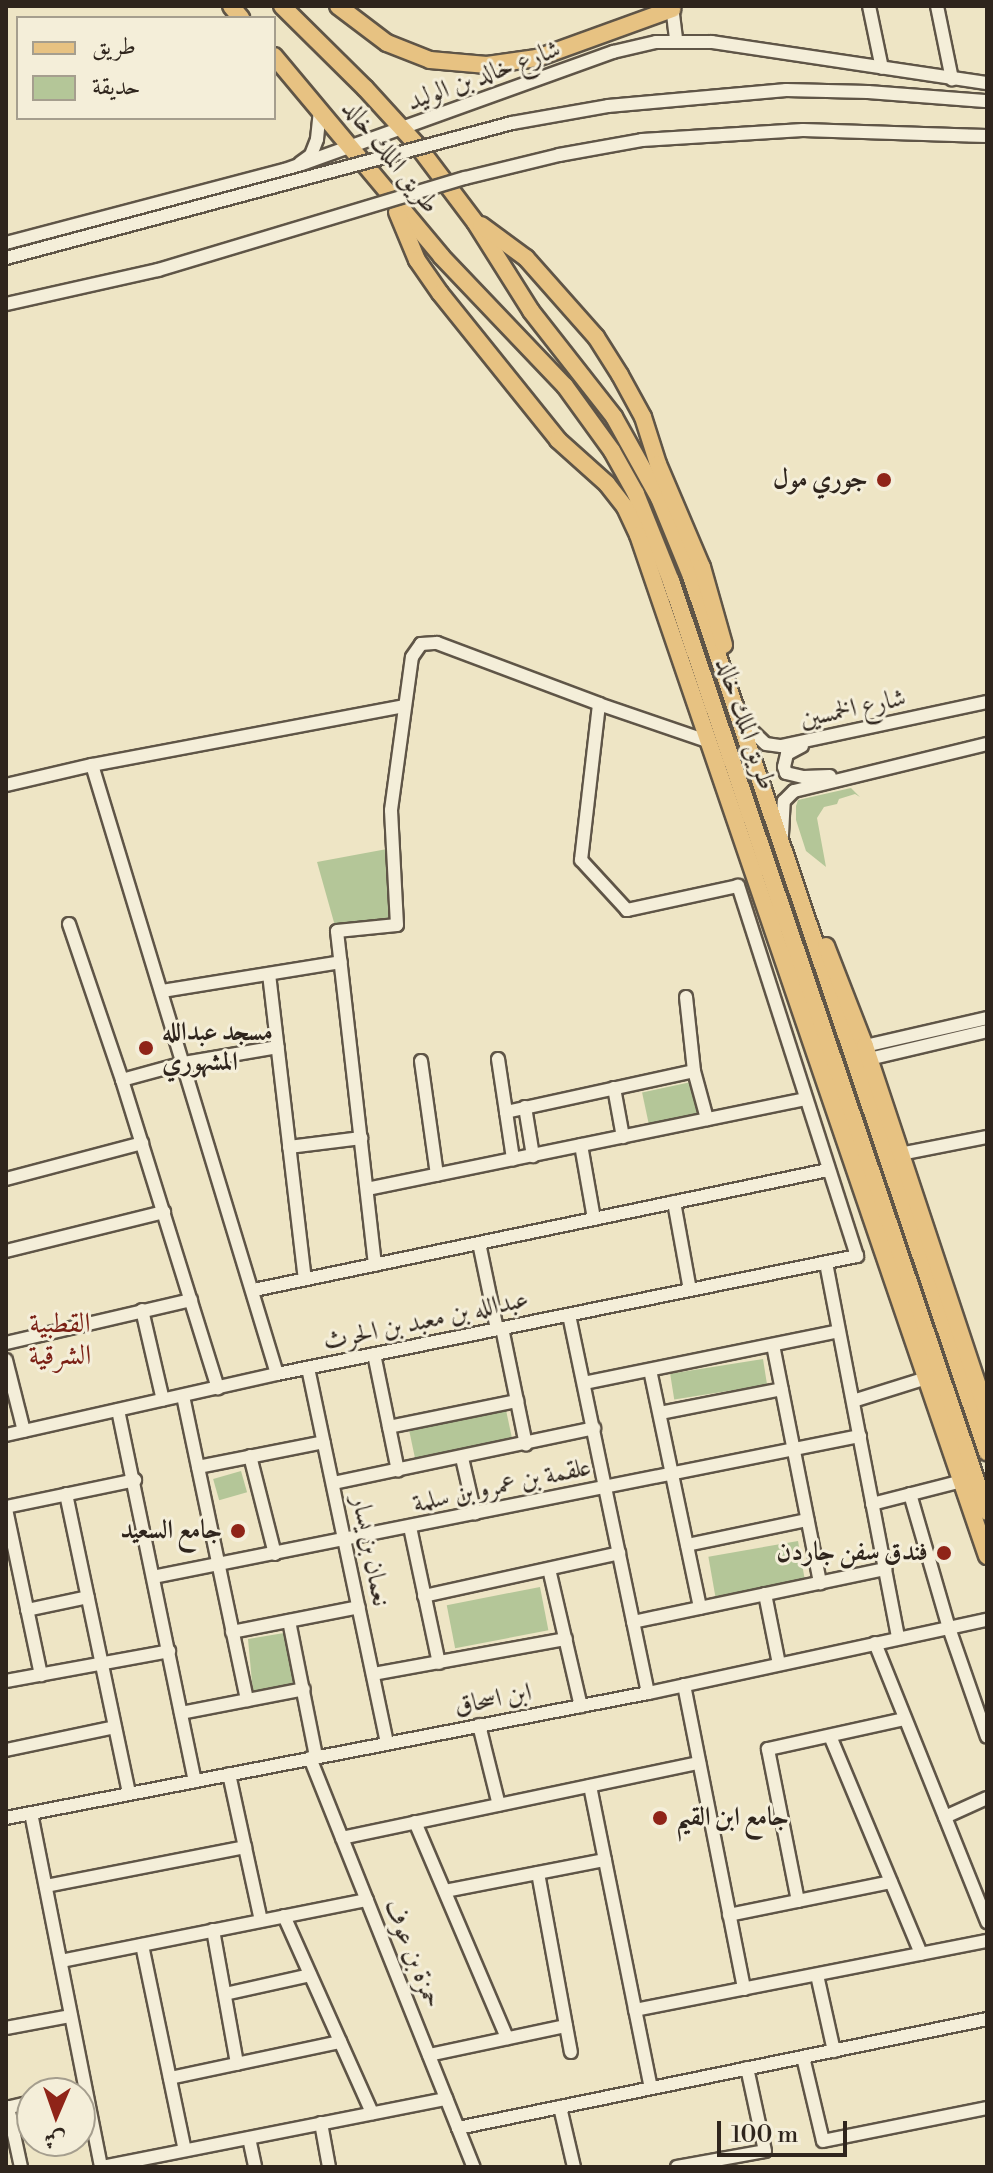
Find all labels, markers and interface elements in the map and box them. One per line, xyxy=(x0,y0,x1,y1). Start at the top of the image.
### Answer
legend xyxy=(16,16,276,120)
text: طريق xyxy=(92,32,136,62)
street label: شارع خالد بن الوليد xyxy=(403,34,565,118)
text: حديقة xyxy=(92,72,141,102)
street label: طريق الملك خالد xyxy=(335,94,445,220)
place label: جوري مول xyxy=(773,464,868,496)
marker: جوري مول xyxy=(875,471,893,489)
street label: طريق الملك خالد xyxy=(708,654,782,794)
street label: شارع الخمسين xyxy=(797,683,909,735)
place label: مسجد عبدالله المشهوري xyxy=(162,1017,273,1078)
marker: مسجد عبدالله المشهوري xyxy=(137,1039,155,1057)
street label: عبدالله بن معبد بن الحرث xyxy=(320,1284,532,1358)
district label: القطبية الشرقية xyxy=(29,1307,91,1373)
street label: علقمة بن عمرو بن سلمة xyxy=(410,1452,594,1520)
street label: نعمان بن يسار xyxy=(344,1493,396,1609)
place label: جامع السعيد xyxy=(120,1515,222,1547)
marker: جامع السعيد xyxy=(229,1522,247,1540)
place label: فندق سفن جاردن xyxy=(776,1537,928,1569)
marker: فندق سفن جاردن xyxy=(935,1544,953,1562)
street label: ابن اسحاق xyxy=(452,1677,534,1723)
place label: جامع ابن القيم xyxy=(676,1802,789,1834)
marker: جامع ابن القيم xyxy=(651,1809,669,1827)
street label: حمزة بن عوف xyxy=(376,1895,448,2013)
north arrow xyxy=(16,2077,96,2157)
scale bar xyxy=(721,2105,851,2155)
text: 100 m xyxy=(731,2120,798,2150)
text: ش xyxy=(44,2126,67,2153)

